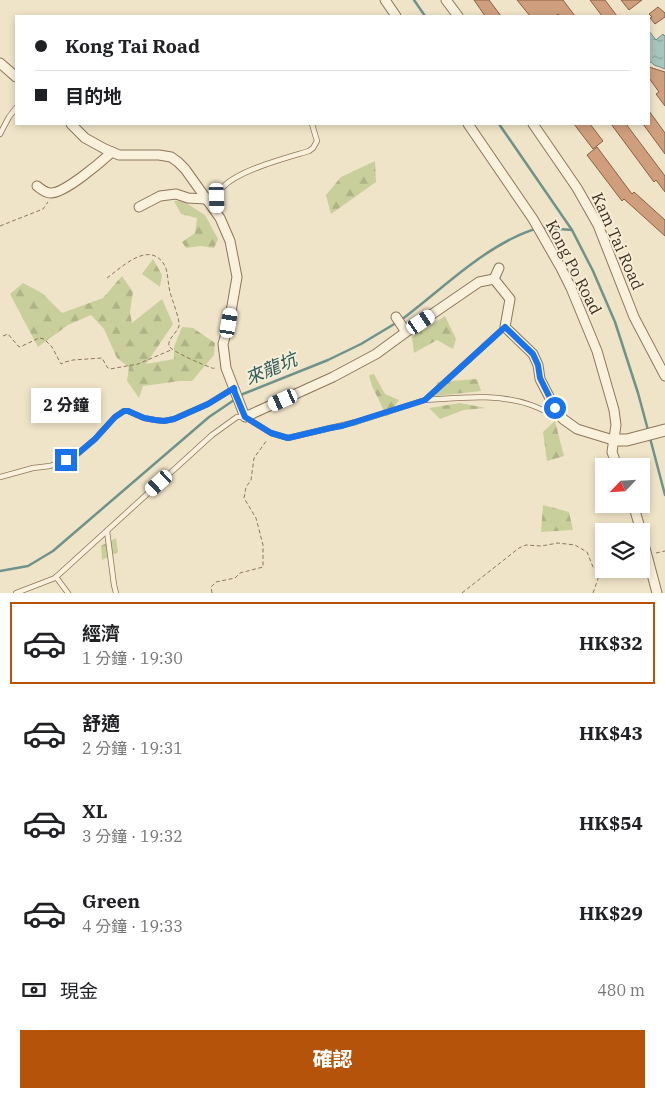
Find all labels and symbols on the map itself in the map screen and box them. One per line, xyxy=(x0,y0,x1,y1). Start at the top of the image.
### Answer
car xyxy=(208,183,225,213)
street label: Kam Tai Road xyxy=(588,189,648,293)
street label: Kong Po Road xyxy=(542,217,606,318)
car xyxy=(219,307,238,339)
car xyxy=(404,307,437,337)
water label: 來龍坑 xyxy=(241,346,303,390)
car xyxy=(266,387,299,413)
callout: 2 分鐘 xyxy=(31,388,101,422)
route start xyxy=(544,397,566,419)
route end xyxy=(55,449,77,471)
north arrow xyxy=(595,458,650,512)
car xyxy=(142,467,175,499)

